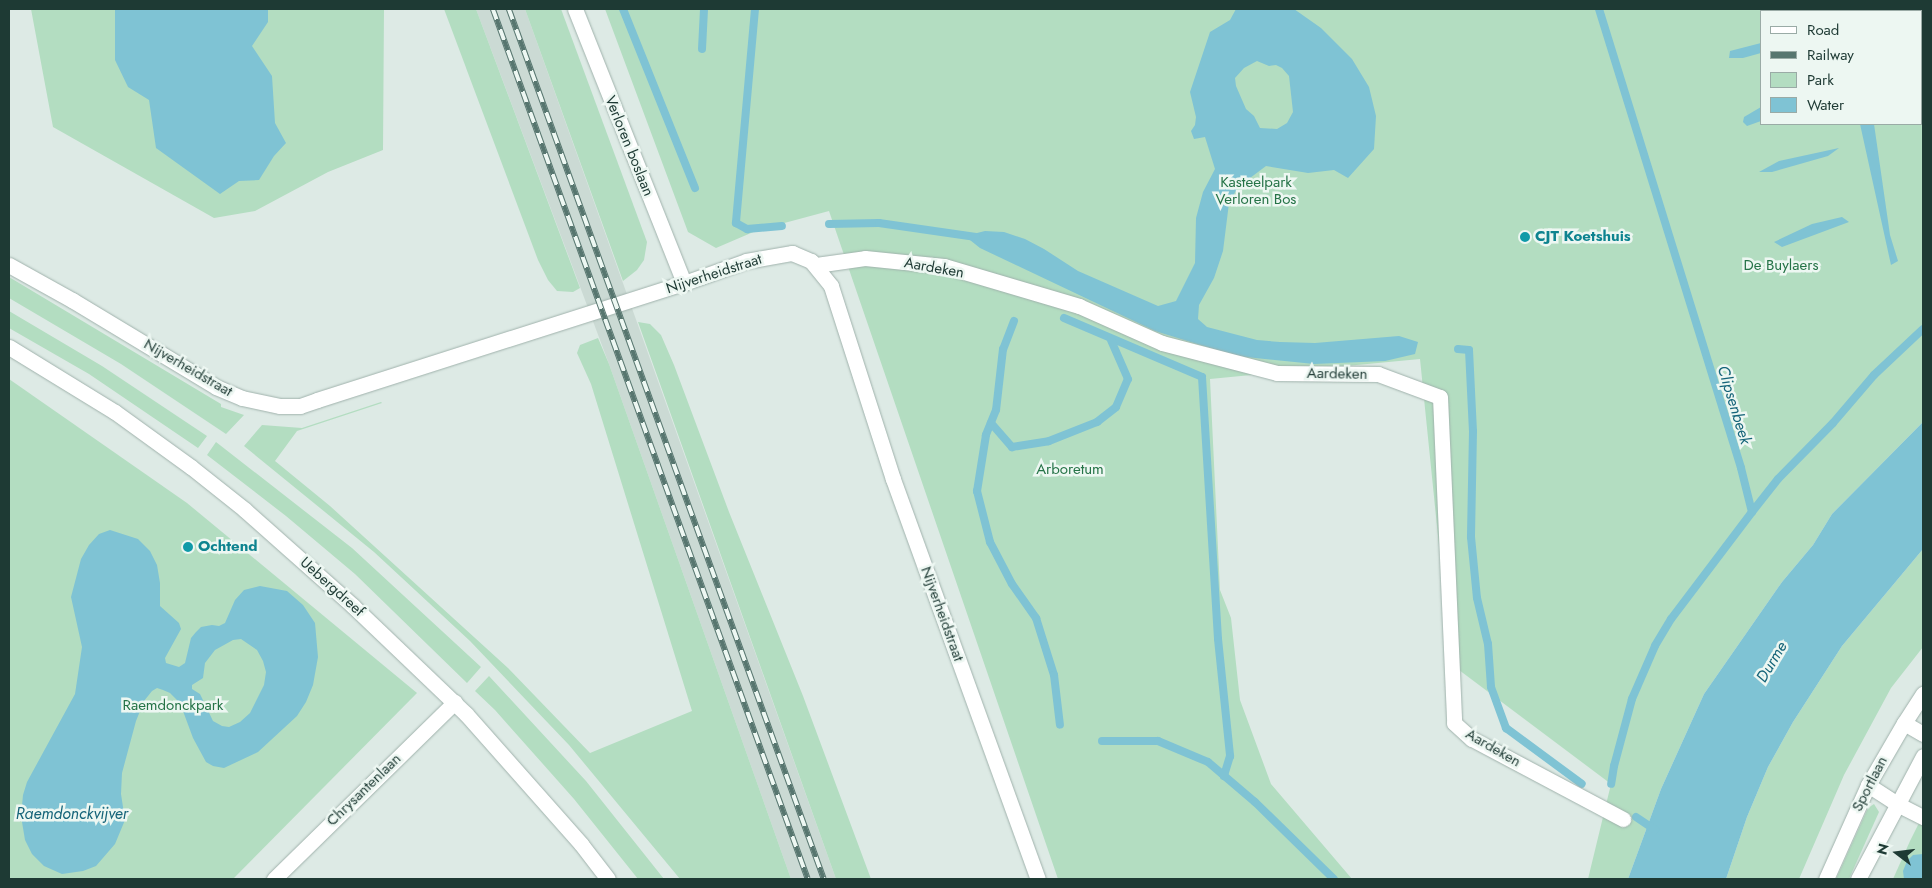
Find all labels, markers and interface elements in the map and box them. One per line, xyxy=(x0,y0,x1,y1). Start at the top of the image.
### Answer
legend xyxy=(1760,10,1922,125)
text: Road xyxy=(1807,19,1839,41)
text: Railway xyxy=(1807,44,1854,66)
text: Park xyxy=(1807,69,1834,91)
street label: Verloren boslaan xyxy=(601,93,657,199)
text: Water xyxy=(1807,94,1844,116)
park label: Kasteelpark Verloren Bos xyxy=(1216,173,1296,208)
place label: CJT Koetshuis xyxy=(1535,228,1631,246)
marker: CJT Koetshuis xyxy=(1519,231,1531,243)
street label: Nijverheidstraat xyxy=(664,250,764,298)
street label: Aardeken xyxy=(903,254,965,282)
park label: De Buylaers xyxy=(1744,257,1818,275)
street label: Nijverheidstraat xyxy=(140,335,236,401)
water label: Clipsenbeek xyxy=(1713,363,1755,447)
street label: Aardeken xyxy=(1307,364,1367,384)
park label: Arboretum xyxy=(1036,461,1104,479)
place label: Ochtend xyxy=(198,538,258,556)
marker: Ochtend xyxy=(182,541,194,553)
street label: Uebergdreef xyxy=(296,554,368,620)
street label: Nijverheidstraat xyxy=(917,564,967,664)
water label: Durme xyxy=(1752,638,1792,686)
park label: Raemdonckpark xyxy=(123,697,223,715)
street label: Aardeken xyxy=(1462,725,1524,771)
street label: Chrysantenlaan xyxy=(323,750,405,830)
street label: Sportlaan xyxy=(1848,753,1892,815)
water label: Raemdonckvijver xyxy=(16,804,128,824)
north arrow xyxy=(1872,828,1922,878)
text: N xyxy=(1871,841,1894,857)

